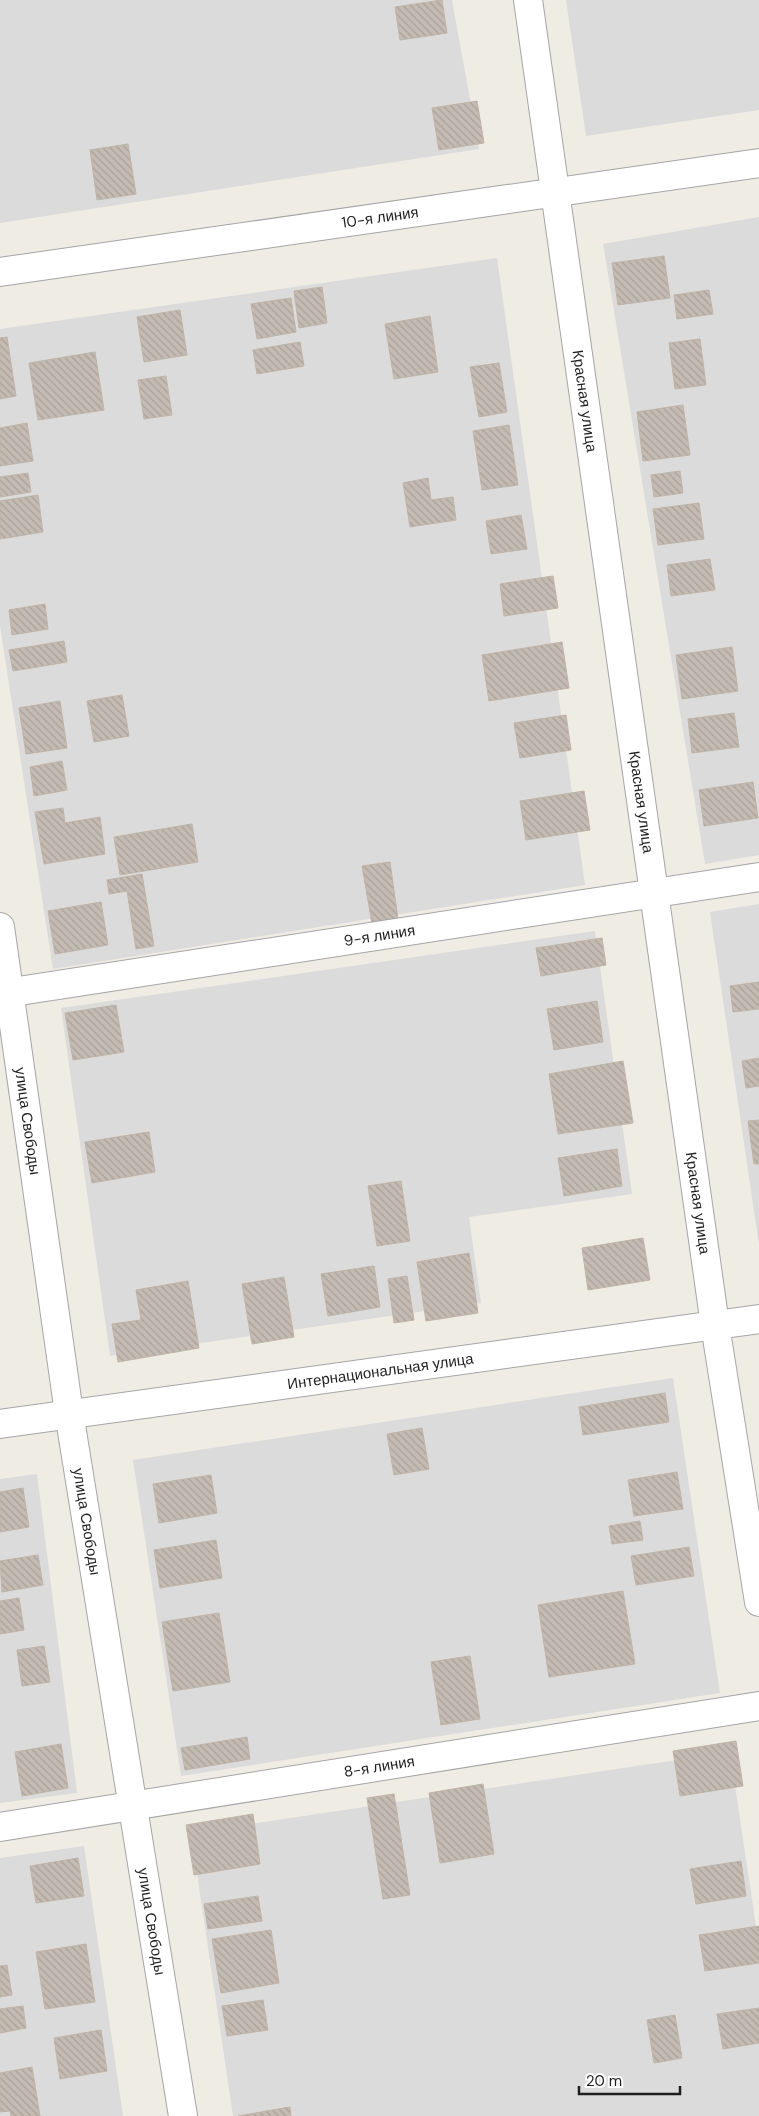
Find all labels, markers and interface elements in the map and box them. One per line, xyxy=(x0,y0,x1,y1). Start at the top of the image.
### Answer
street label: 10-я линия xyxy=(340,202,420,233)
street label: Красная улица xyxy=(568,349,602,454)
street label: Красная улица xyxy=(624,750,658,855)
street label: 9-я линия xyxy=(343,920,416,951)
street label: улица Свободы xyxy=(10,1066,45,1176)
street label: Красная улица xyxy=(681,1151,715,1256)
street label: Интернациональная улица xyxy=(286,1349,475,1394)
street label: улица Свободы xyxy=(68,1467,105,1577)
street label: 8-я линия xyxy=(342,1751,416,1782)
street label: улица Свободы xyxy=(133,1866,170,1977)
scale bar xyxy=(579,2064,680,2096)
text: 20 m xyxy=(586,2071,622,2091)

